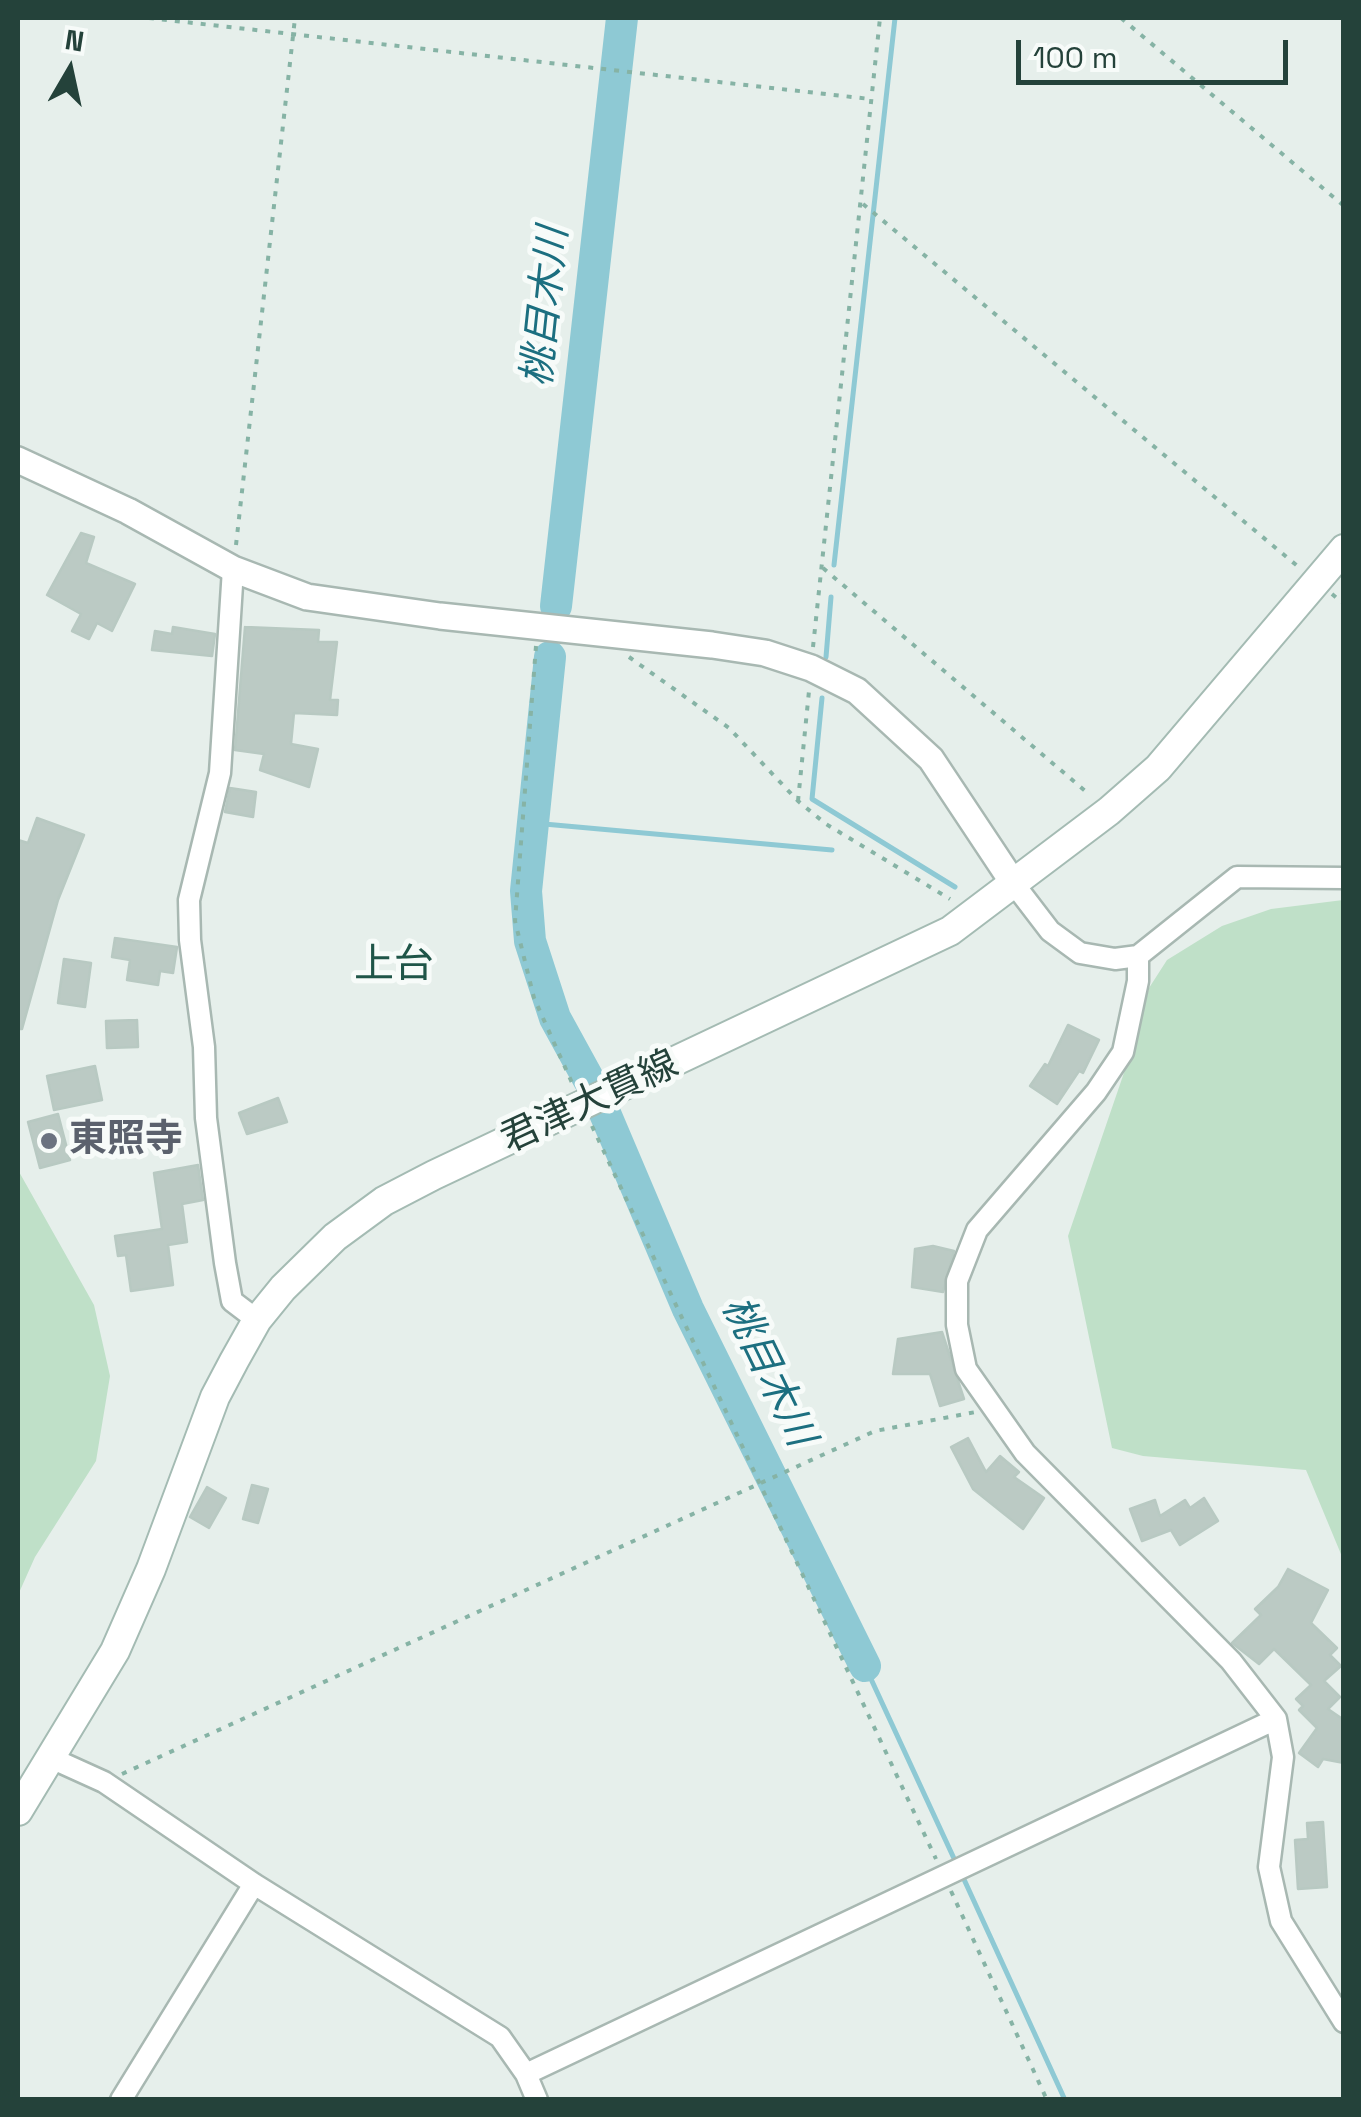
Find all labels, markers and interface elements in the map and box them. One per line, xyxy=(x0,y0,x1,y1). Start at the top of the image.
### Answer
north arrow xyxy=(20,20,120,120)
scale bar xyxy=(1021,20,1294,82)
text: N xyxy=(63,21,87,60)
text: 100 m xyxy=(1033,38,1118,77)
water label: 桃目木川 xyxy=(515,225,579,389)
district label: 上台 xyxy=(354,942,434,990)
street label: 君津大貫線 xyxy=(494,1042,686,1164)
place label: 東照寺 xyxy=(69,1118,183,1164)
marker: 東照寺 xyxy=(38,1130,60,1152)
water label: 桃目木川 xyxy=(710,1290,824,1454)

